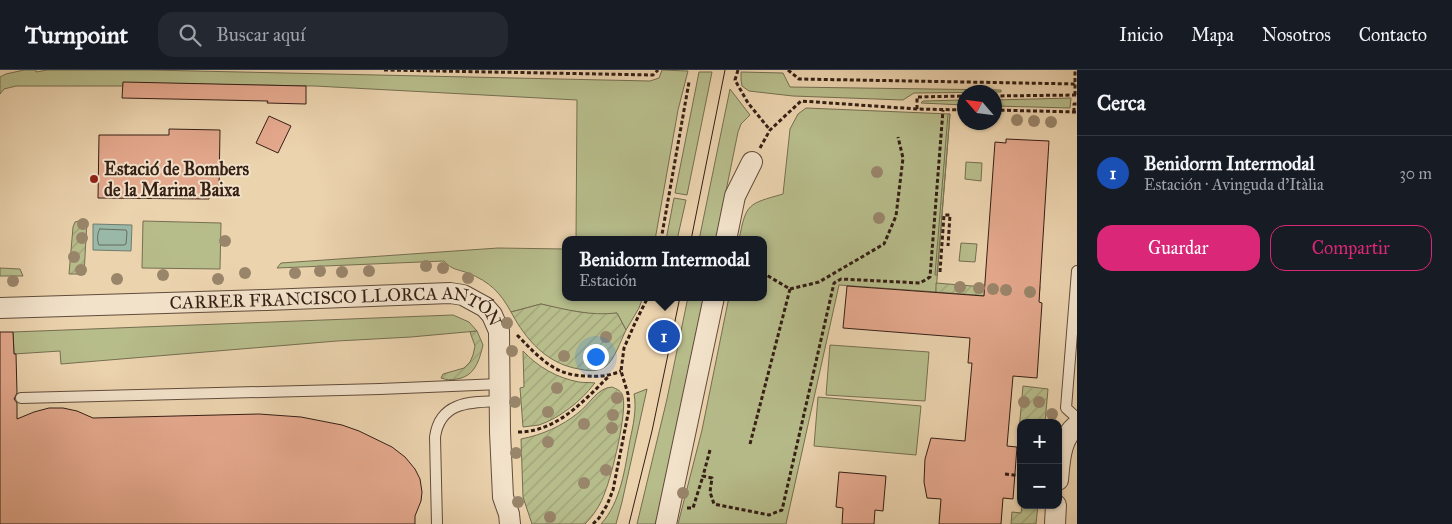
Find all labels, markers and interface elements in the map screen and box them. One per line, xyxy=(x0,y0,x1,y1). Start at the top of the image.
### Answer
search box xyxy=(158,12,508,57)
text: Turnpoint xyxy=(25,20,128,50)
icon: search xyxy=(176,21,204,49)
text: Buscar aquí xyxy=(216,23,305,46)
text: Inicio xyxy=(1119,24,1163,46)
text: Mapa xyxy=(1191,24,1234,46)
text: Nosotros xyxy=(1262,24,1331,46)
text: Contacto xyxy=(1359,24,1427,46)
north arrow xyxy=(957,85,1002,130)
text: Cerca xyxy=(1097,90,1146,116)
text: Benidorm Intermodal xyxy=(1144,152,1315,175)
place label: Estació de Bombers de la Marina Baixa xyxy=(104,158,249,201)
text: 1 xyxy=(1110,164,1116,183)
text: 30 m xyxy=(1399,164,1432,183)
marker: Estació de Bombers de la Marina Baixa xyxy=(88,173,100,185)
text: Estación · Avinguda d'Itàlia xyxy=(1144,175,1324,194)
button: Guardar xyxy=(1097,225,1260,271)
button: Compartir xyxy=(1270,225,1432,271)
popup xyxy=(562,236,767,301)
text: Benidorm Intermodal xyxy=(579,248,750,271)
text: Estación xyxy=(579,271,637,290)
street label: CARRER FRANCISCO LLORCA ANTÓN xyxy=(169,282,507,330)
pin: 1 xyxy=(648,317,680,355)
your location xyxy=(583,344,609,370)
map controls xyxy=(1017,419,1062,509)
button: + xyxy=(1017,419,1062,464)
button: − xyxy=(1017,464,1062,509)

